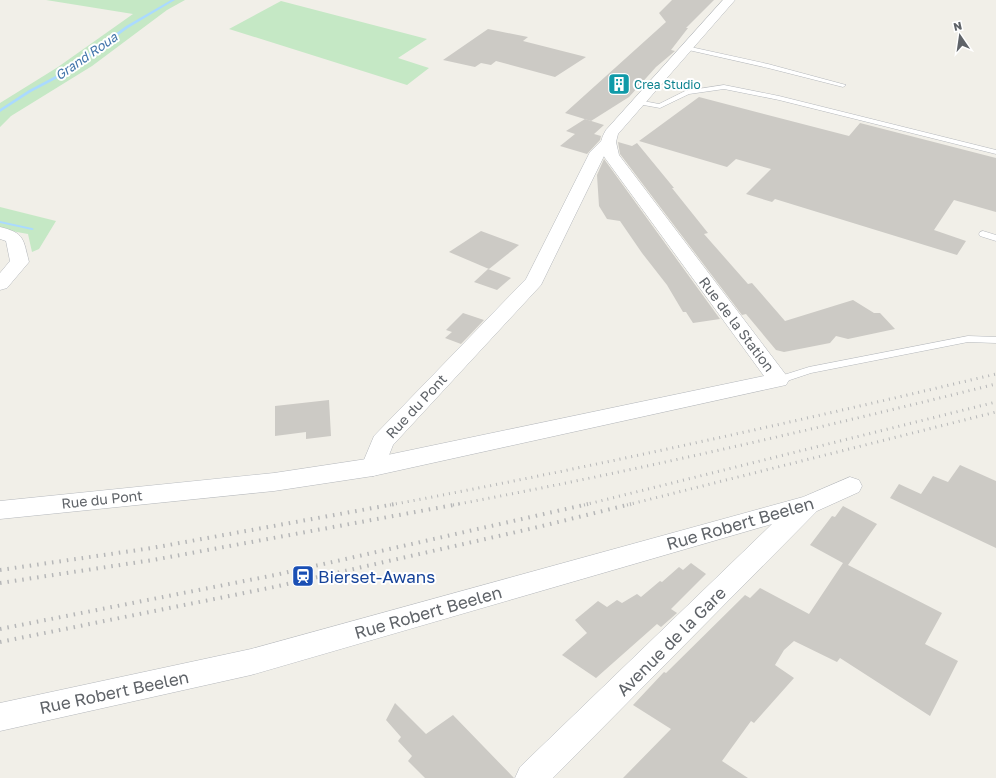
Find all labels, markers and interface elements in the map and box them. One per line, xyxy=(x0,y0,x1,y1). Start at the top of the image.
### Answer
north arrow xyxy=(940,16,980,56)
text: N xyxy=(952,18,963,33)
water label: Grand Roua xyxy=(52,28,121,83)
building icon: Crea Studio xyxy=(606,71,632,97)
place label: Crea Studio xyxy=(634,77,701,92)
street label: Rue de la Station xyxy=(696,273,778,375)
street label: Rue du Pont xyxy=(382,370,450,442)
street label: Rue du Pont xyxy=(61,486,143,512)
street label: Rue Robert Beelen xyxy=(664,492,816,554)
station icon: Bierset-Awans xyxy=(290,563,316,589)
place label: Bierset-Awans xyxy=(318,566,435,587)
street label: Rue Robert Beelen xyxy=(352,581,504,643)
street label: Avenue de la Gare xyxy=(612,582,730,700)
street label: Rue Robert Beelen xyxy=(37,666,191,718)

